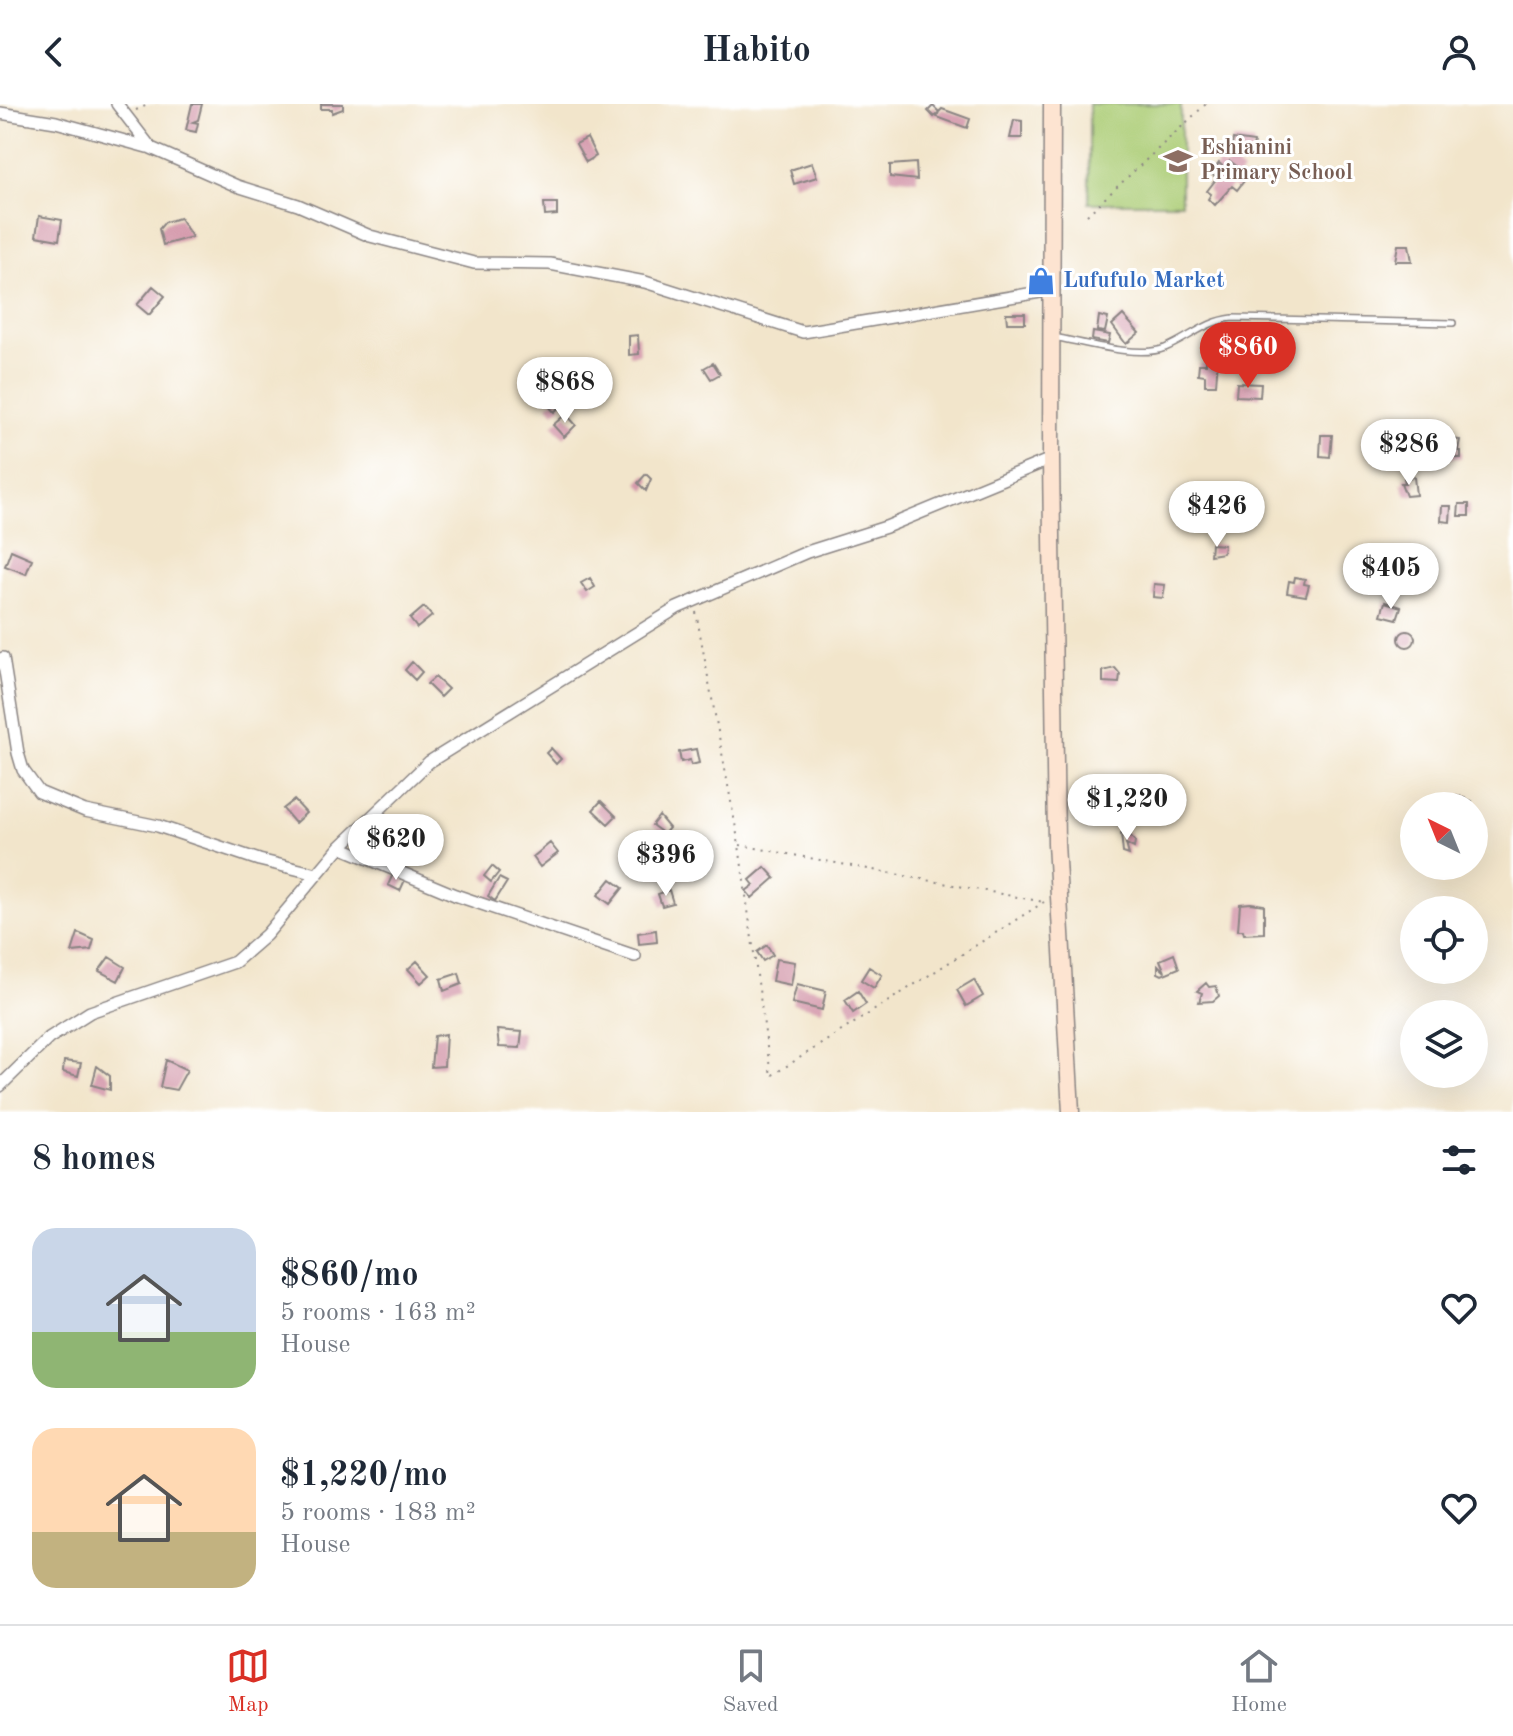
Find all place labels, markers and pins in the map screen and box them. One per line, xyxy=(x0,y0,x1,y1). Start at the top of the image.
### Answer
place label: Eshianini Primary School xyxy=(1200,137,1353,184)
school or university icon: Eshianini Primary School xyxy=(1163,146,1193,176)
shop icon: Lufufulo Market xyxy=(1026,266,1056,296)
place label: Lufufulo Market xyxy=(1063,270,1224,292)
pin: $860 xyxy=(1201,322,1295,390)
pin: $868 xyxy=(518,357,612,425)
pin: $286 xyxy=(1362,419,1456,487)
pin: $426 xyxy=(1170,481,1264,549)
pin: $405 xyxy=(1344,543,1438,611)
pin: $1,220 xyxy=(1062,774,1192,842)
pin: $620 xyxy=(349,814,443,882)
pin: $396 xyxy=(619,830,713,898)

